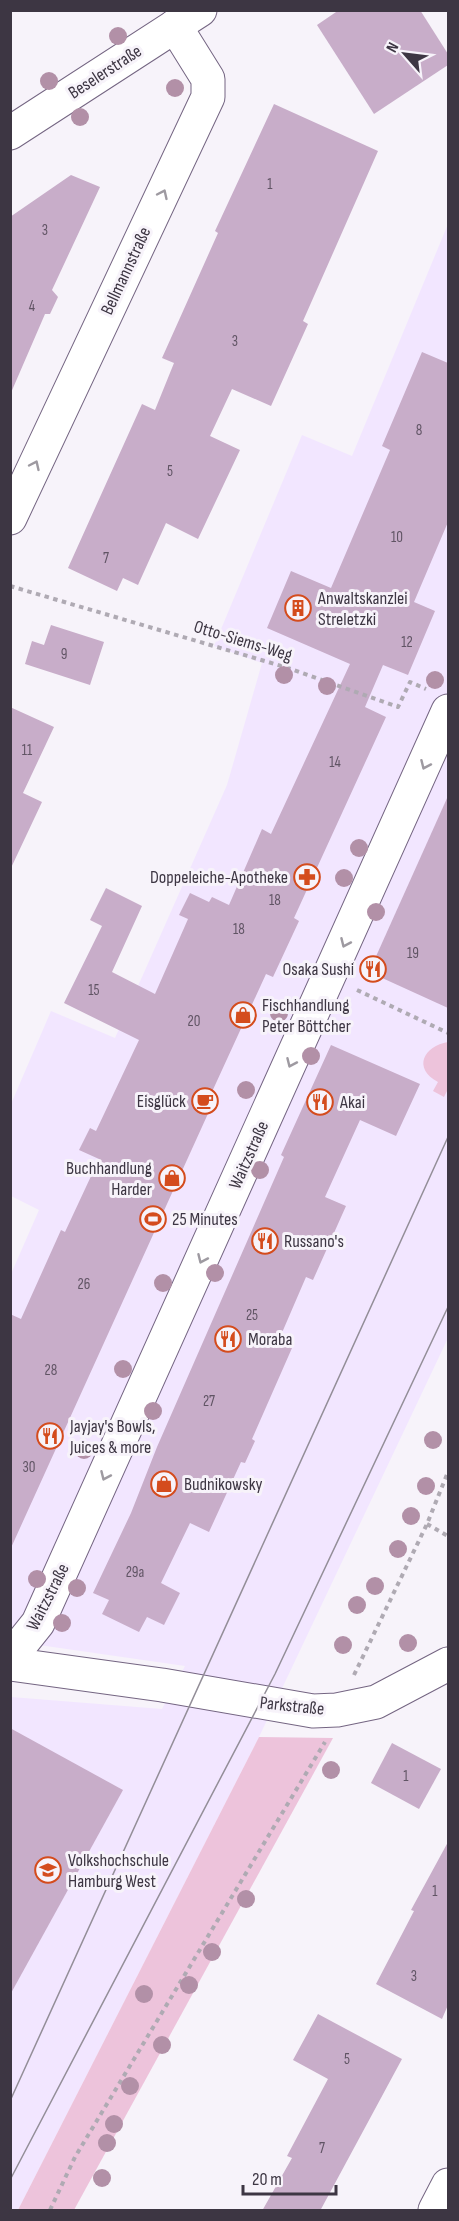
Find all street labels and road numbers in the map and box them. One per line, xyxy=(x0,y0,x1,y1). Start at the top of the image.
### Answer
street label: Beselerstraße xyxy=(64,41,146,103)
street label: Bellmannstraße xyxy=(97,224,155,318)
street label: Otto-Siems-Weg xyxy=(191,616,295,666)
street label: Waitzstraße xyxy=(225,1118,273,1192)
street label: Waitzstraße xyxy=(22,1560,74,1634)
street label: Parkstraße xyxy=(259,1692,325,1720)

